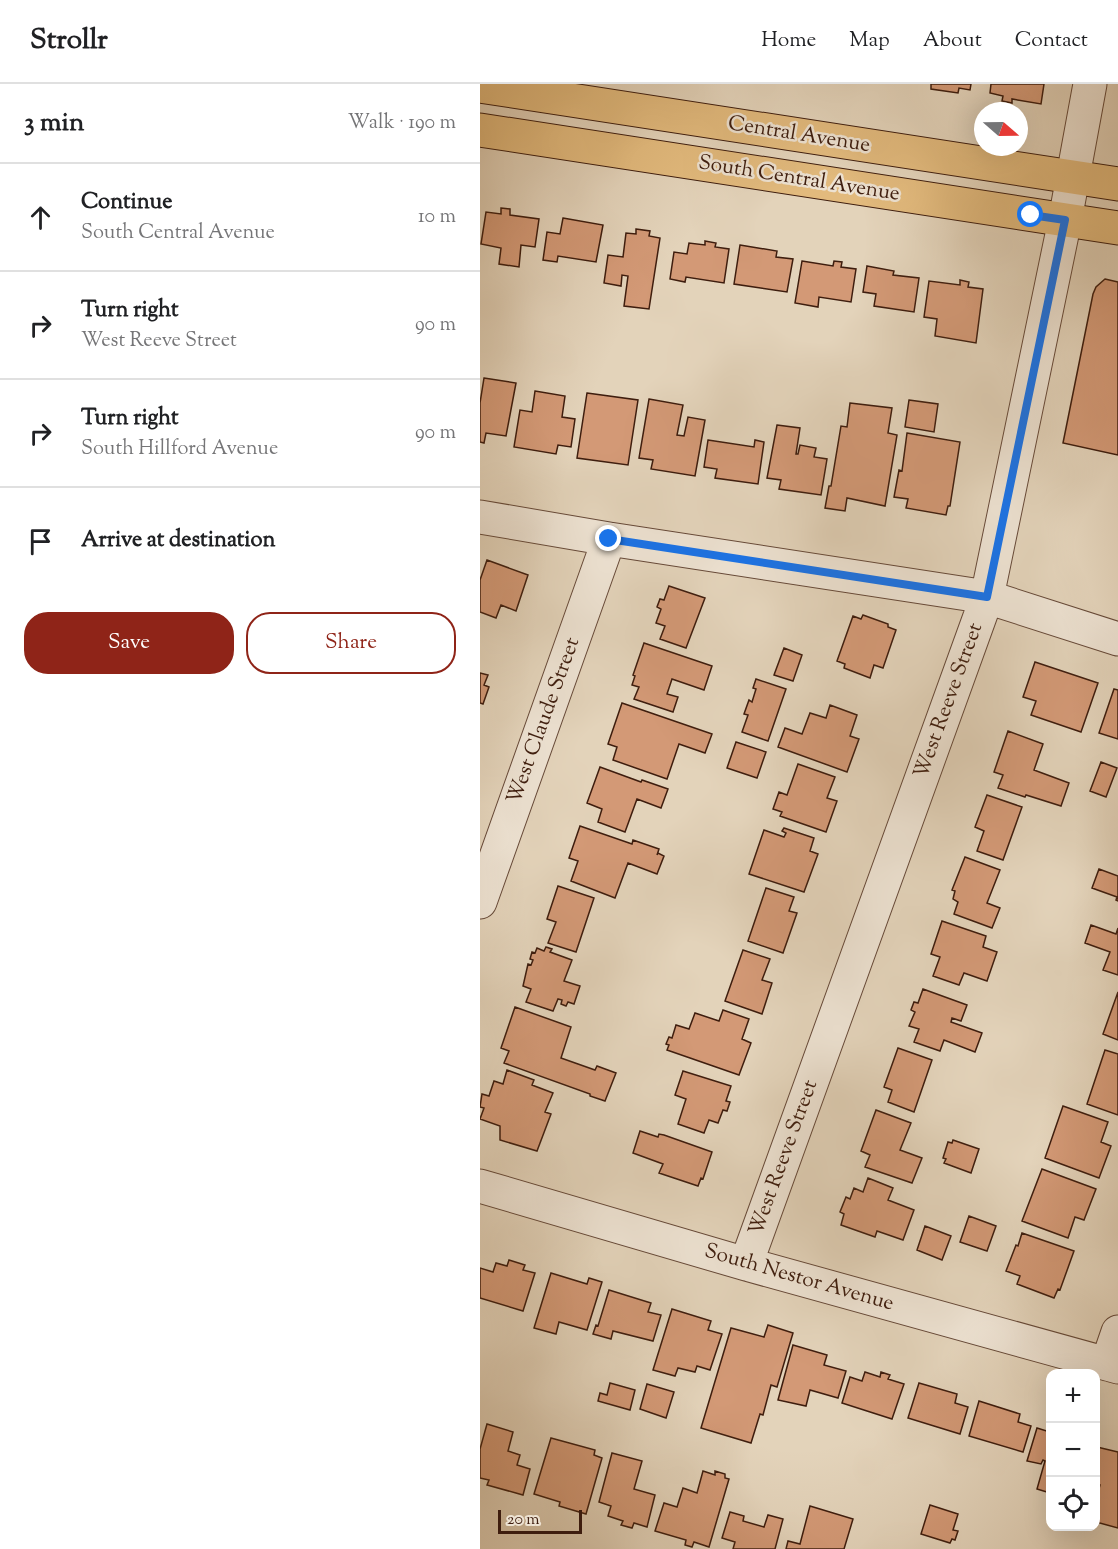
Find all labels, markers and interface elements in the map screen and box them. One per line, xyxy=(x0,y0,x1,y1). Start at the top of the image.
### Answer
text: Strollr xyxy=(30,21,108,61)
text: Home xyxy=(761,26,816,56)
text: Map xyxy=(849,26,890,56)
text: About xyxy=(923,26,982,56)
text: Contact xyxy=(1015,26,1088,56)
north arrow xyxy=(974,102,1028,156)
text: 3 min xyxy=(24,105,84,142)
text: Walk · 190 m xyxy=(348,109,456,138)
street label: Central Avenue xyxy=(726,109,872,161)
street label: South Central Avenue xyxy=(696,148,902,210)
text: Continue xyxy=(81,187,172,219)
icon: ahead xyxy=(24,201,57,234)
route start xyxy=(1017,201,1043,227)
text: 10 m xyxy=(418,203,456,232)
text: South Central Avenue xyxy=(81,219,275,248)
text: Turn right xyxy=(81,295,178,327)
icon: right xyxy=(24,309,57,342)
text: 90 m xyxy=(415,311,456,340)
text: West Reeve Street xyxy=(81,327,237,356)
text: Turn right xyxy=(81,403,178,435)
icon: right xyxy=(24,417,57,450)
text: 90 m xyxy=(415,419,456,448)
text: South Hillford Avenue xyxy=(81,435,278,464)
icon: arrive xyxy=(24,525,57,558)
text: Arrive at destination xyxy=(81,525,276,557)
route end xyxy=(595,525,621,551)
button: Save xyxy=(24,612,234,674)
button: Share xyxy=(246,612,456,674)
street label: West Reeve Street xyxy=(907,619,991,783)
street label: West Claude Street xyxy=(500,633,588,809)
street label: West Reeve Street xyxy=(742,1076,826,1240)
street label: South Nestor Avenue xyxy=(701,1237,897,1319)
map controls xyxy=(1046,1369,1100,1531)
button: + xyxy=(1046,1369,1100,1423)
button: − xyxy=(1046,1423,1100,1477)
button: locate xyxy=(1046,1477,1100,1531)
scale bar xyxy=(498,1507,582,1534)
text: 20 m xyxy=(507,1509,540,1532)

